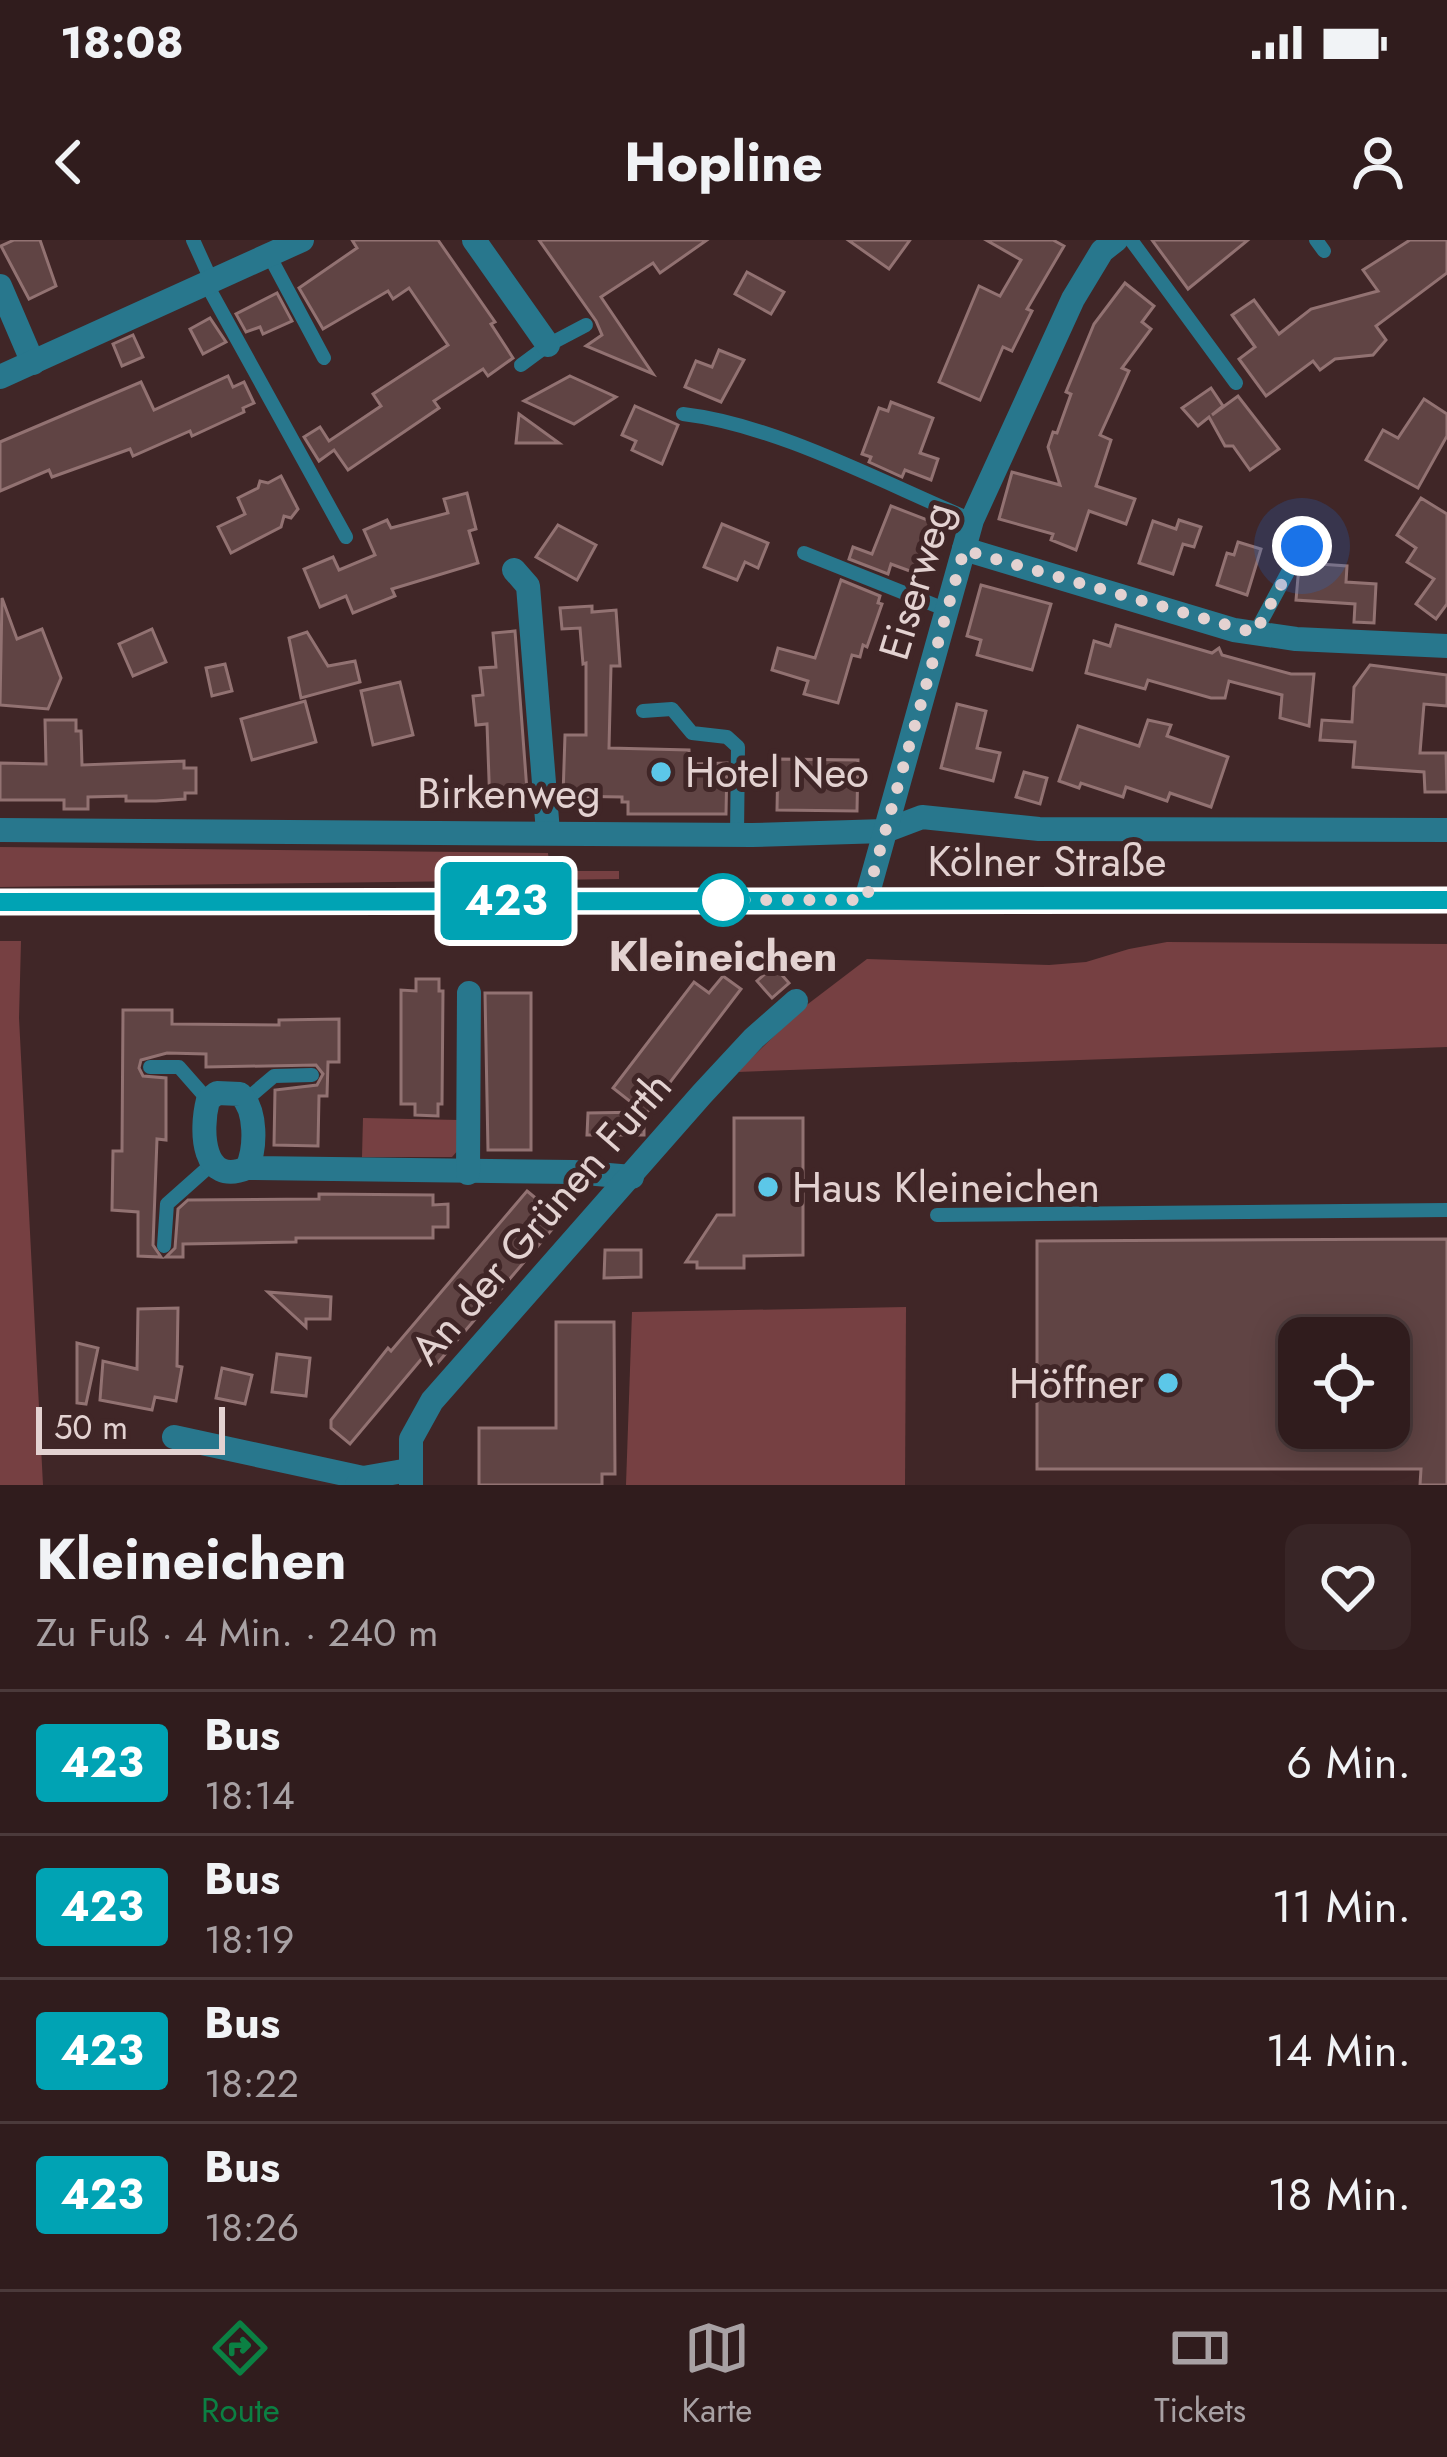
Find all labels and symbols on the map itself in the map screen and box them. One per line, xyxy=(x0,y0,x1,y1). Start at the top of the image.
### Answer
street label: Eiserweg xyxy=(863,495,969,667)
your location xyxy=(1272,516,1332,576)
place label: Hotel Neo xyxy=(685,742,869,803)
marker: Hotel Neo xyxy=(648,759,674,785)
street label: Birkenweg xyxy=(417,763,601,824)
street label: Kölner Straße xyxy=(928,831,1166,892)
line badge: 423 xyxy=(437,862,575,940)
marker: Kleineichen xyxy=(698,875,748,925)
place label: Kleineichen xyxy=(608,926,838,987)
street label: An der Grünen Furth xyxy=(396,1058,686,1378)
place label: Haus Kleineichen xyxy=(792,1157,1100,1218)
marker: Haus Kleineichen xyxy=(755,1174,781,1200)
place label: Höffner xyxy=(1009,1353,1145,1414)
marker: Höffner xyxy=(1155,1370,1181,1396)
scale bar xyxy=(36,1401,225,1454)

